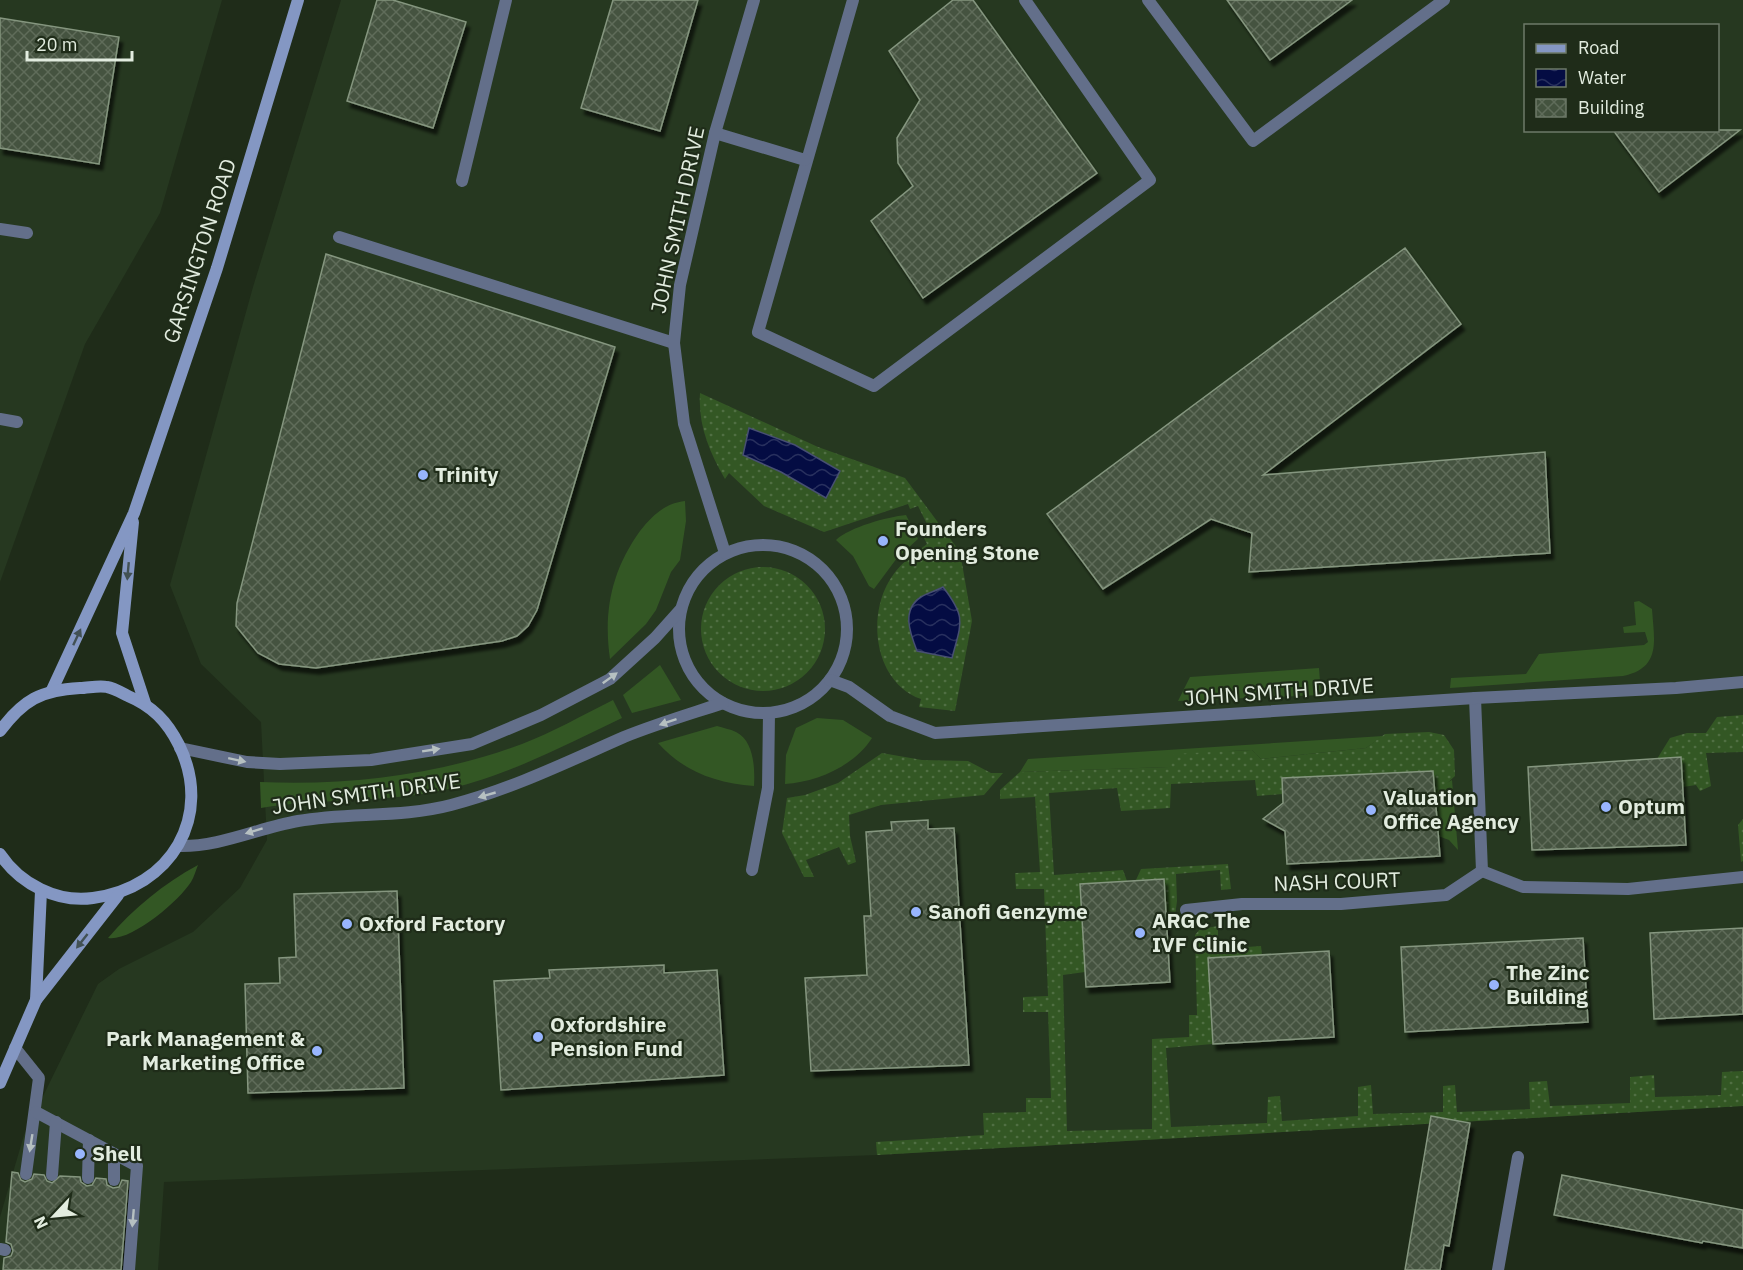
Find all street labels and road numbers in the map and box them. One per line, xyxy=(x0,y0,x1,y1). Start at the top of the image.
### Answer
street label: JOHN SMITH DRIVE xyxy=(644,124,711,316)
street label: GARSINGTON ROAD xyxy=(156,155,242,346)
street label: JOHN SMITH DRIVE xyxy=(1183,670,1375,712)
street label: JOHN SMITH DRIVE xyxy=(270,766,462,820)
street label: NASH COURT xyxy=(1273,865,1401,897)

